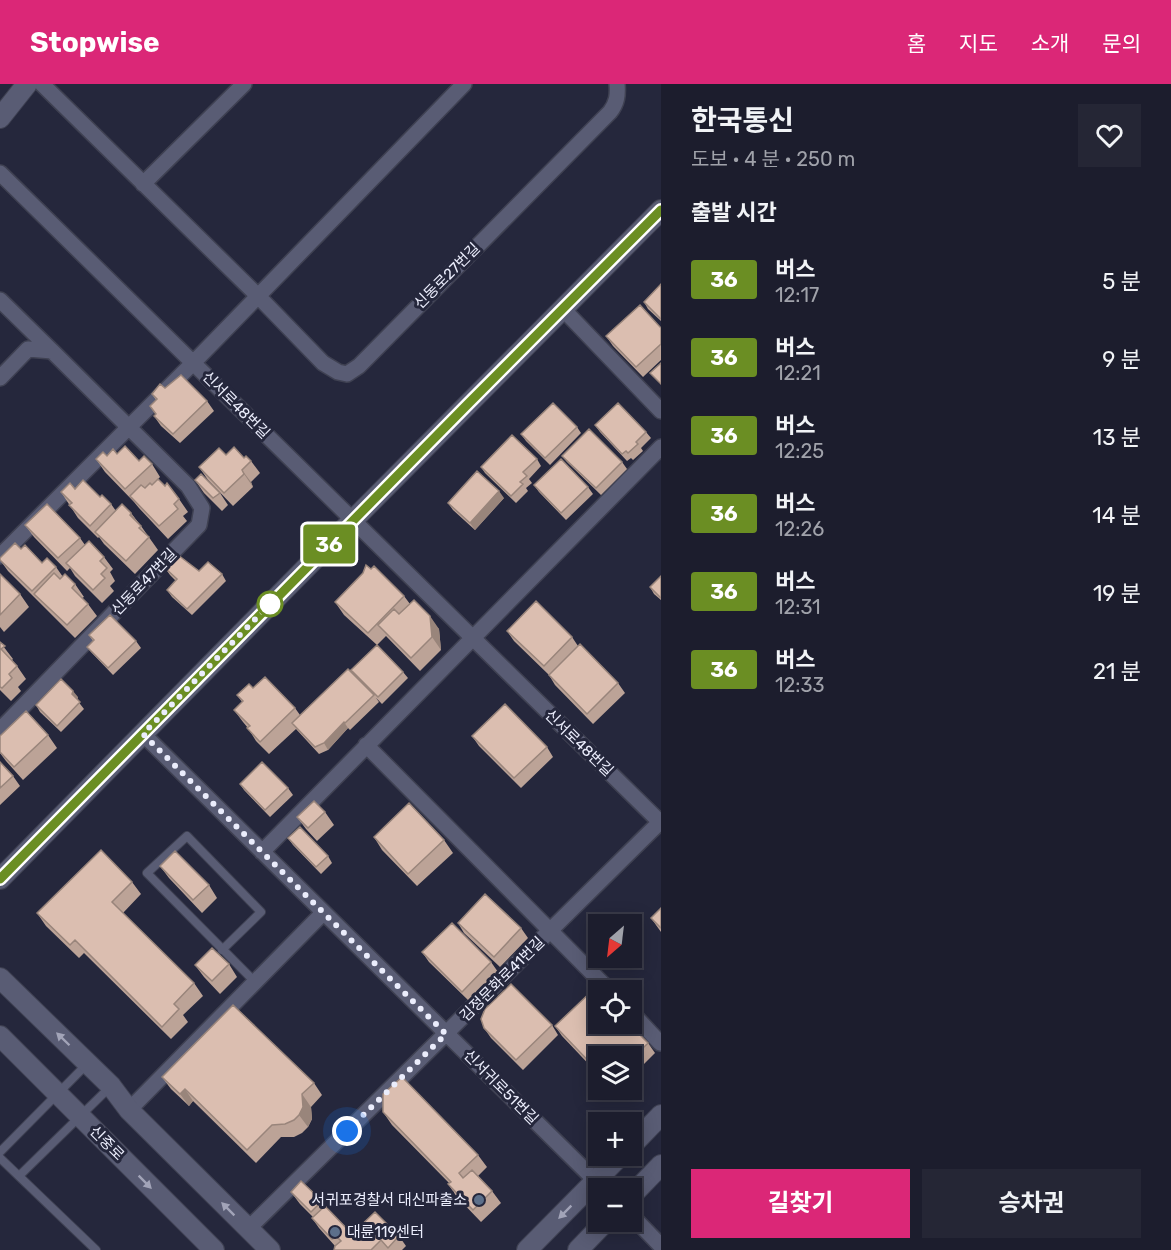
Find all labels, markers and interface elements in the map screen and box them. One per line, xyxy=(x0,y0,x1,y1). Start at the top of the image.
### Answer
text: Stopwise xyxy=(30,26,160,59)
text: 홈 xyxy=(907,31,926,56)
text: 지도 xyxy=(959,31,998,56)
text: 소개 xyxy=(1031,31,1069,56)
text: 문의 xyxy=(1102,31,1141,56)
text: 한국통신 xyxy=(691,104,794,137)
button: heart xyxy=(1078,104,1141,167)
text: 도보 · 4 분 · 250 m xyxy=(691,147,855,171)
text: 출발 시간 xyxy=(691,199,777,226)
street label: 신동로27번길 xyxy=(410,239,484,313)
text: 버스 xyxy=(775,256,815,283)
text: 36 xyxy=(710,267,738,292)
text: 5 분 xyxy=(1102,268,1141,295)
text: 12:17 xyxy=(775,283,819,307)
text: 버스 xyxy=(775,334,815,361)
text: 36 xyxy=(710,345,738,370)
text: 9 분 xyxy=(1102,346,1141,373)
text: 12:21 xyxy=(775,361,821,385)
street label: 신서로48번길 xyxy=(199,368,273,442)
text: 버스 xyxy=(775,412,815,439)
text: 36 xyxy=(710,423,738,448)
text: 13 분 xyxy=(1093,424,1141,451)
text: 12:25 xyxy=(775,439,824,463)
text: 버스 xyxy=(775,490,815,517)
text: 36 xyxy=(710,501,738,526)
text: 14 분 xyxy=(1092,502,1141,529)
text: 12:26 xyxy=(775,517,824,541)
line badge: 36 xyxy=(302,524,356,564)
text: 36 xyxy=(315,532,343,557)
street label: 신동로47번길 xyxy=(108,545,180,619)
text: 버스 xyxy=(775,568,815,595)
text: 36 xyxy=(710,579,738,604)
text: 19 분 xyxy=(1093,580,1141,607)
unlabelled marker xyxy=(257,591,283,617)
text: 12:31 xyxy=(775,595,821,619)
text: 버스 xyxy=(775,646,815,673)
text: 36 xyxy=(710,657,738,682)
text: 21 분 xyxy=(1093,658,1141,685)
text: 12:33 xyxy=(775,673,824,697)
street label: 신서로48번길 xyxy=(541,706,617,780)
north arrow xyxy=(588,914,642,968)
map controls xyxy=(588,914,642,1232)
street label: 김정문화로41번길 xyxy=(456,933,548,1025)
button: locate xyxy=(588,980,642,1034)
one-way arrow xyxy=(57,1033,71,1047)
street label: 신서귀로51번길 xyxy=(460,1046,542,1128)
button: layers xyxy=(588,1046,642,1100)
button: + xyxy=(588,1112,642,1166)
your location xyxy=(332,1116,362,1146)
street label: 신중로 xyxy=(86,1122,128,1164)
button: 길찾기 xyxy=(691,1169,910,1238)
button: 승차권 xyxy=(922,1169,1141,1238)
one-way arrow xyxy=(138,1174,152,1188)
button: − xyxy=(588,1178,642,1232)
place label: 서귀포경찰서 대신파출소 xyxy=(312,1191,467,1209)
marker: 서귀포경찰서 대신파출소 xyxy=(472,1193,486,1207)
one-way arrow xyxy=(222,1202,236,1216)
one-way arrow xyxy=(559,1204,573,1218)
place label: 대륜119센터 xyxy=(347,1223,424,1241)
marker: 대륜119센터 xyxy=(328,1225,342,1239)

